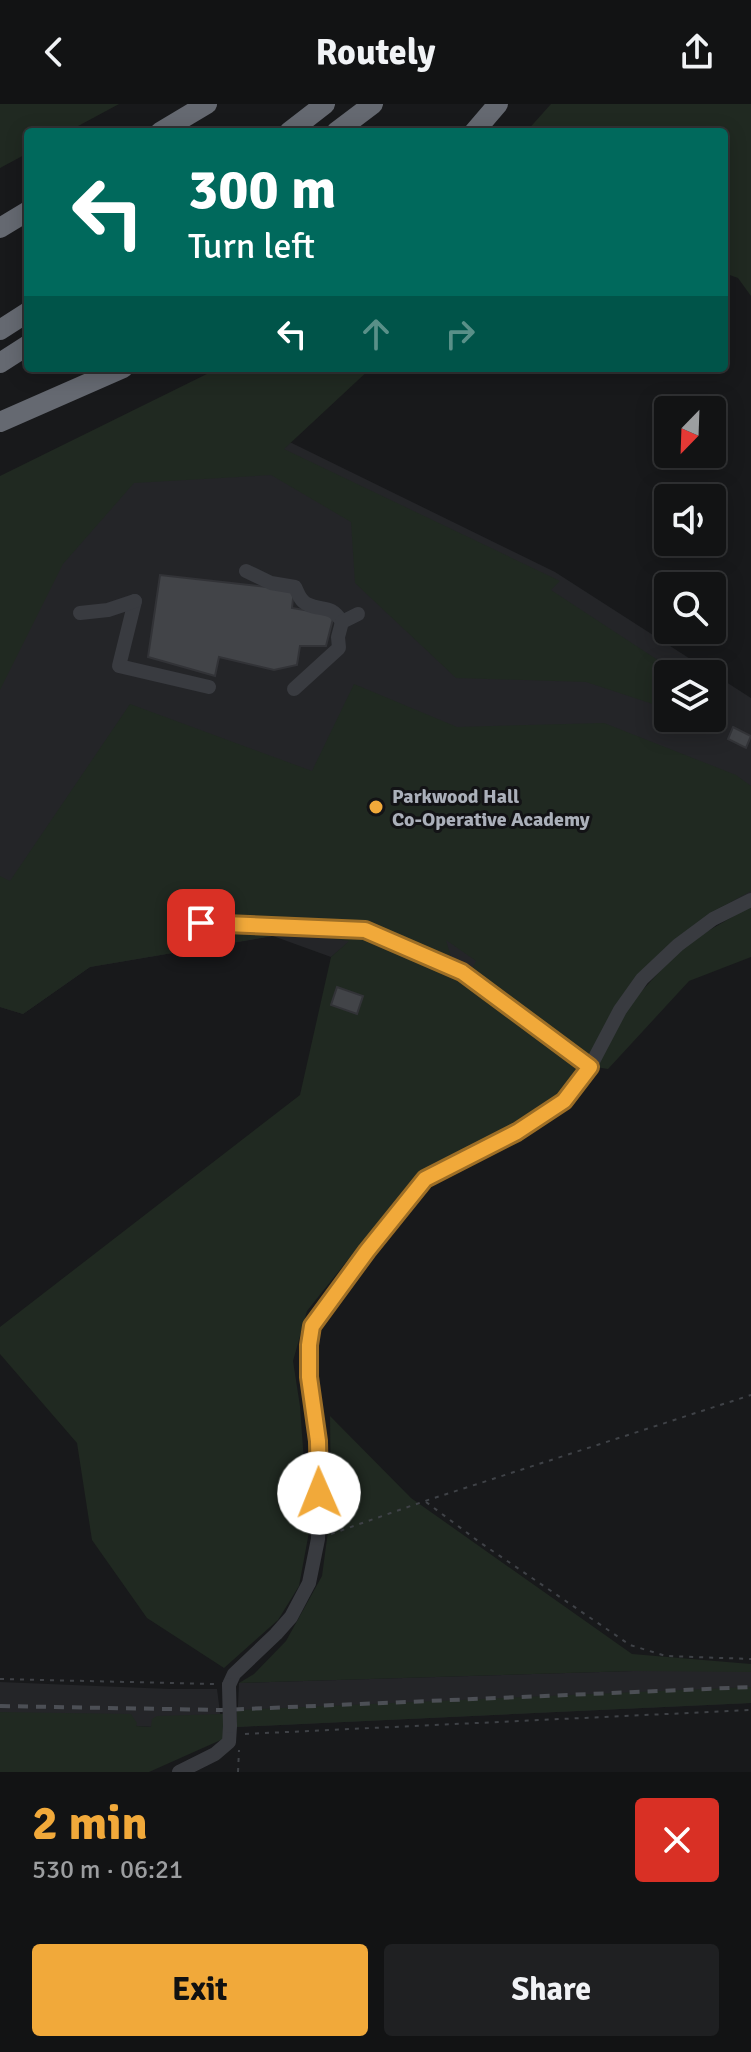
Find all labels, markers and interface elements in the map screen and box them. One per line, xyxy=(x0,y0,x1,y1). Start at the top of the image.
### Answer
icon: back xyxy=(32,30,76,74)
text: Routely xyxy=(316,30,435,75)
icon: share xyxy=(675,30,719,74)
text: 300 m xyxy=(188,155,336,224)
icon: left xyxy=(56,160,160,264)
text: Turn left xyxy=(188,224,315,269)
icon: left xyxy=(270,312,314,356)
icon: ahead xyxy=(354,312,398,356)
icon: right xyxy=(438,312,482,356)
north arrow xyxy=(654,396,726,468)
map controls xyxy=(654,396,726,732)
button: sound xyxy=(654,484,726,556)
button: search xyxy=(654,572,726,644)
button: layers xyxy=(654,660,726,732)
place label: Parkwood Hall Co-Operative Academy xyxy=(392,784,590,832)
marker: Parkwood Hall Co-Operative Academy xyxy=(367,798,385,816)
pin xyxy=(167,889,235,957)
icon: arrive xyxy=(179,901,223,945)
position arrow xyxy=(277,1451,361,1535)
text: 2 min xyxy=(32,1794,148,1853)
button: close xyxy=(635,1798,719,1882)
text: 530 m · 06:21 xyxy=(32,1854,183,1886)
button: Exit xyxy=(32,1944,368,2036)
button: Share xyxy=(384,1944,719,2036)

